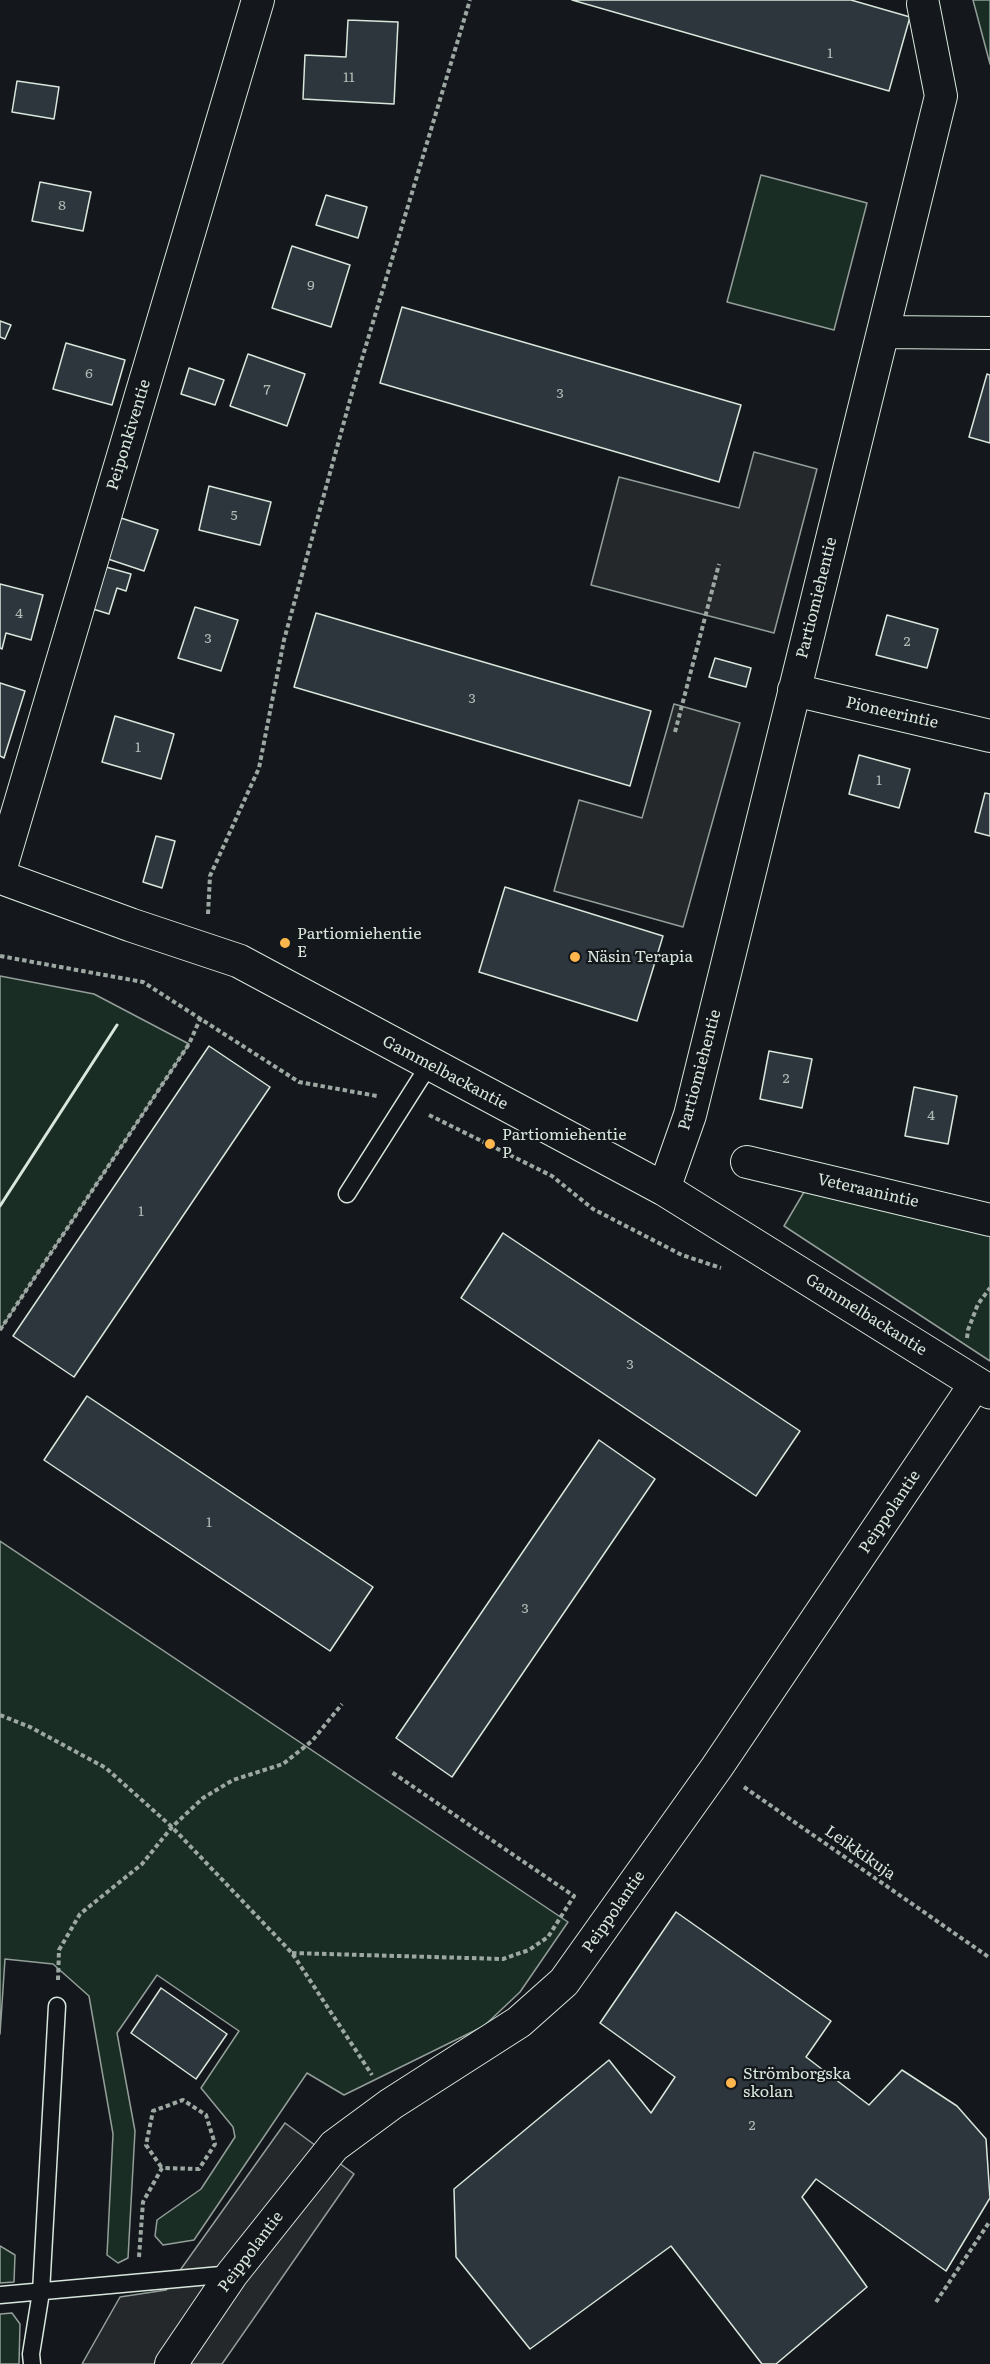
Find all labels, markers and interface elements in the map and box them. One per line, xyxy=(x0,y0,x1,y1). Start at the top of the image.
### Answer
house number: 1 xyxy=(827,46,833,62)
house number: 11 xyxy=(343,70,355,86)
house number: 8 xyxy=(58,198,66,214)
house number: 9 xyxy=(307,278,315,294)
house number: 6 xyxy=(85,366,93,382)
street label: Peiponkiventie xyxy=(103,377,155,493)
house number: 7 xyxy=(263,382,271,398)
house number: 3 xyxy=(556,386,564,402)
house number: 5 xyxy=(230,508,238,524)
street label: Partiomiehentie xyxy=(793,535,841,661)
house number: 4 xyxy=(15,606,23,622)
house number: 3 xyxy=(204,631,212,647)
house number: 2 xyxy=(903,634,911,650)
house number: 3 xyxy=(468,691,476,707)
street label: Pioneerintie xyxy=(844,693,940,733)
house number: 1 xyxy=(135,740,141,756)
house number: 1 xyxy=(876,773,882,789)
place label: Partiomiehentie E xyxy=(297,924,421,962)
marker: Partiomiehentie E xyxy=(278,936,292,950)
place label: Näsin Terapia xyxy=(587,947,693,967)
marker: Näsin Terapia xyxy=(568,950,582,964)
street label: Partiomiehentie xyxy=(675,1007,725,1133)
street label: Gammelbackantie xyxy=(379,1032,511,1114)
house number: 2 xyxy=(782,1071,790,1087)
house number: 4 xyxy=(927,1108,935,1124)
place label: Partiomiehentie P xyxy=(502,1125,626,1163)
marker: Partiomiehentie P xyxy=(483,1137,497,1151)
street label: Veteraanintie xyxy=(815,1170,921,1212)
house number: 1 xyxy=(138,1204,144,1220)
street label: Gammelbackantie xyxy=(802,1270,930,1360)
house number: 3 xyxy=(626,1357,634,1373)
street label: Peippolantie xyxy=(855,1467,925,1557)
house number: 1 xyxy=(206,1515,212,1531)
house number: 3 xyxy=(521,1601,529,1617)
street label: Leikkikuja xyxy=(821,1822,899,1884)
street label: Peippolantie xyxy=(579,1867,649,1957)
place label: Strömborgska skolan xyxy=(743,2064,851,2102)
marker: Strömborgska skolan xyxy=(724,2076,738,2090)
house number: 2 xyxy=(748,2118,756,2134)
street label: Peippolantie xyxy=(214,2208,288,2296)

